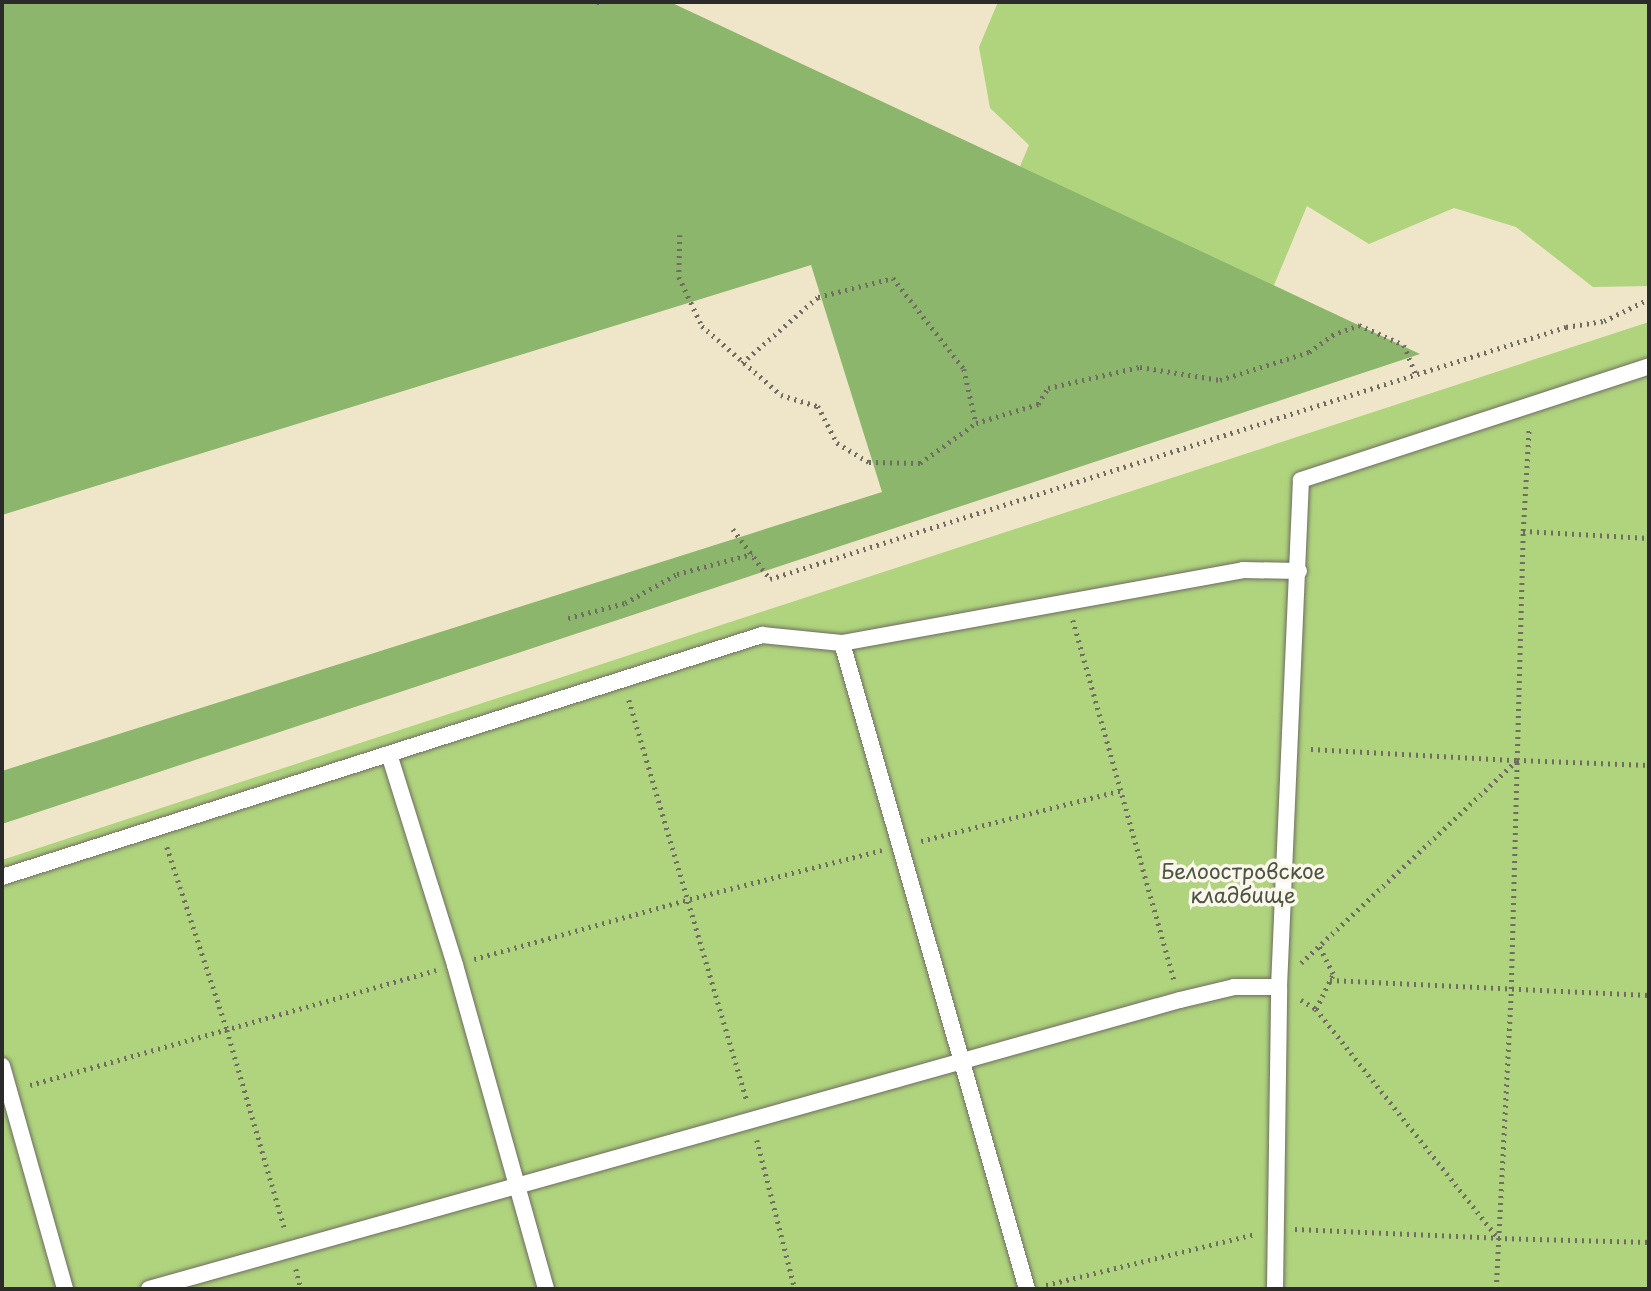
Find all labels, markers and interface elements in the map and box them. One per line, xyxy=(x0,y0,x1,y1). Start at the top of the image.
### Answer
park label: Белоостровское кладбище xyxy=(1161,857,1325,907)

